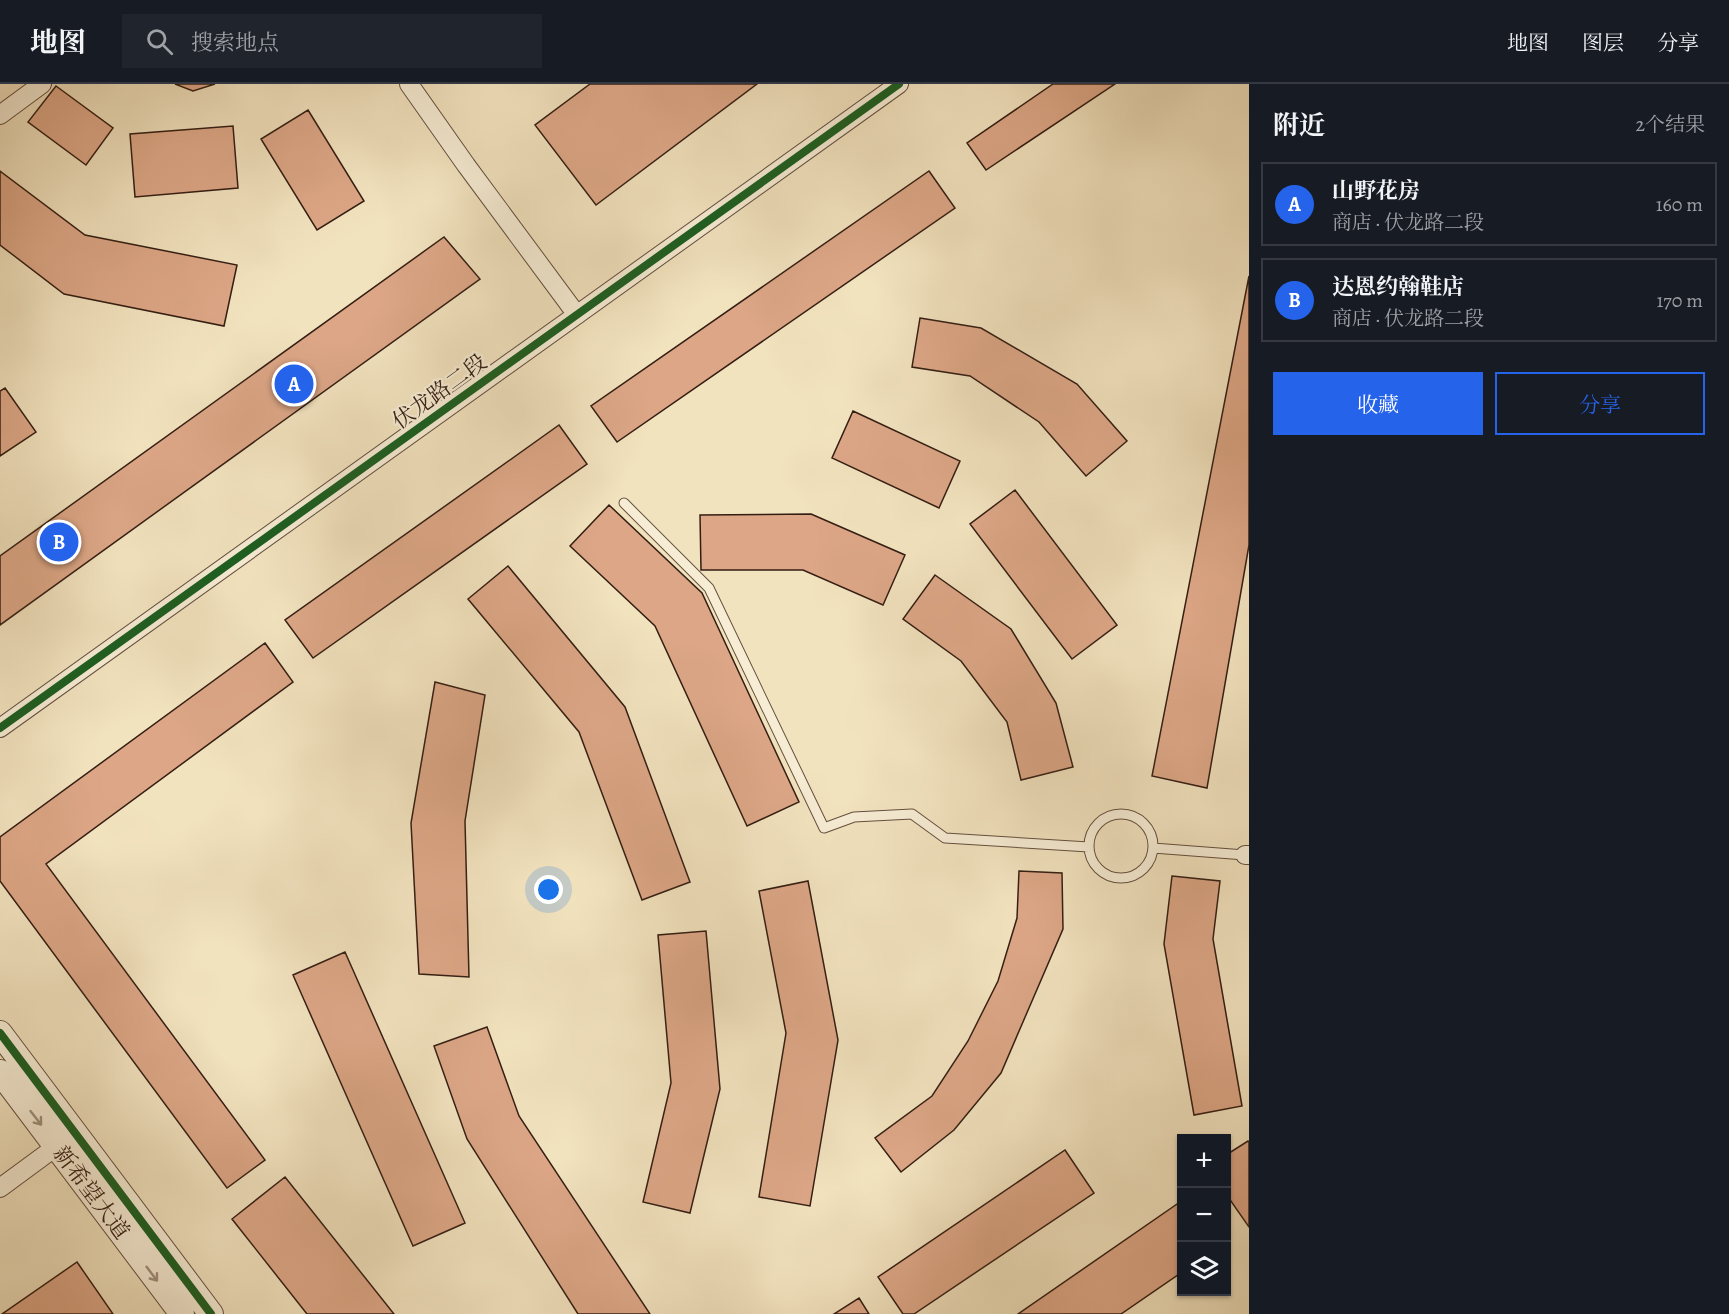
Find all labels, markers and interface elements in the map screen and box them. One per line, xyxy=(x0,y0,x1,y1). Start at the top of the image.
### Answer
search box xyxy=(122,14,542,68)
text: 地图 xyxy=(30,24,86,62)
icon: search xyxy=(143,25,176,58)
text: 搜索地点 xyxy=(191,28,279,58)
text: 地图 xyxy=(1507,29,1549,57)
text: 图层 xyxy=(1582,29,1624,57)
text: 分享 xyxy=(1657,29,1699,57)
text: 附近 xyxy=(1273,108,1325,143)
text: 2个结果 xyxy=(1636,111,1705,138)
text: 山野花房 xyxy=(1332,176,1420,206)
text: A xyxy=(1288,191,1301,218)
text: 160 m xyxy=(1656,191,1703,218)
text: 商店 · 伏龙路二段 xyxy=(1332,209,1484,236)
text: 达恩约翰鞋店 xyxy=(1332,272,1464,302)
text: B xyxy=(1288,287,1301,314)
text: 170 m xyxy=(1657,287,1703,314)
text: 商店 · 伏龙路二段 xyxy=(1332,305,1484,332)
street label: 伏龙路二段 xyxy=(386,347,493,436)
pin: A xyxy=(274,362,314,406)
button: 收藏 xyxy=(1273,372,1483,435)
button: 分享 xyxy=(1495,372,1705,435)
pin: B xyxy=(40,520,78,564)
your location xyxy=(534,875,563,904)
one-way arrow xyxy=(29,1110,42,1126)
map controls xyxy=(1177,1134,1231,1296)
button: + xyxy=(1177,1134,1231,1188)
street label: 新希望大道 xyxy=(46,1140,136,1246)
button: − xyxy=(1177,1188,1231,1242)
button: layers xyxy=(1177,1242,1231,1296)
one-way arrow xyxy=(146,1266,159,1282)

